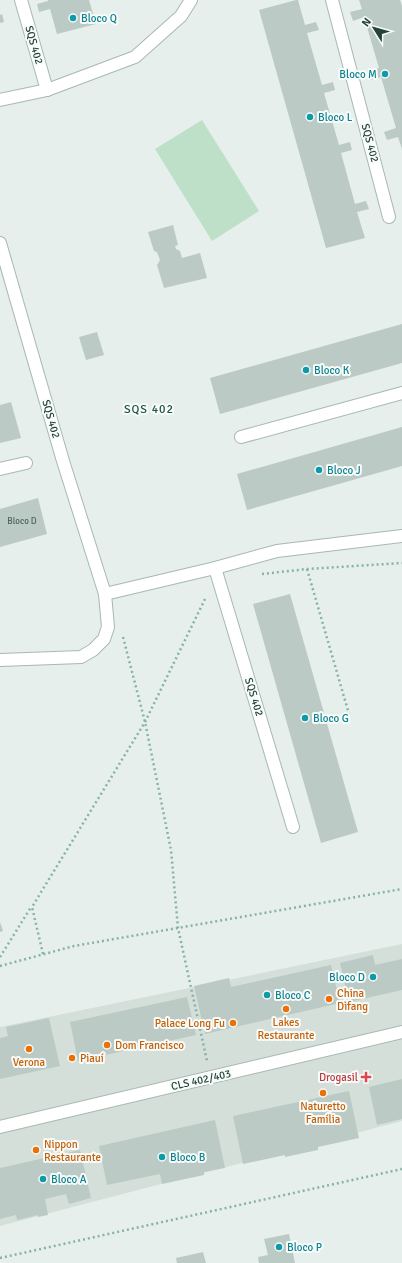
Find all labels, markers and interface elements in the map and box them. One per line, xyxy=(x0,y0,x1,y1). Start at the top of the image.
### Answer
north arrow xyxy=(354,8,394,48)
place label: Bloco Q xyxy=(81,12,117,25)
marker: Bloco Q xyxy=(68,13,78,23)
text: N xyxy=(359,15,374,29)
street label: SQS 402 xyxy=(22,24,46,66)
place label: Bloco M xyxy=(339,68,377,81)
marker: Bloco M xyxy=(380,69,390,79)
place label: Bloco L xyxy=(318,111,353,124)
marker: Bloco L xyxy=(305,112,315,122)
street label: SQS 402 xyxy=(359,122,381,164)
place label: Bloco K xyxy=(314,364,350,377)
marker: Bloco K xyxy=(301,365,311,375)
street label: SQS 402 xyxy=(39,398,63,440)
district label: SQS 402 xyxy=(124,402,174,417)
place label: Bloco J xyxy=(327,464,361,477)
marker: Bloco J xyxy=(314,465,324,475)
house number: Bloco D xyxy=(7,516,37,527)
street label: SQS 402 xyxy=(242,676,266,718)
place label: Bloco G xyxy=(313,712,349,725)
marker: Bloco G xyxy=(300,713,310,723)
place label: Bloco D xyxy=(329,971,365,984)
marker: Bloco D xyxy=(368,972,378,982)
place label: China Dìfang xyxy=(337,987,368,1013)
place label: Bloco C xyxy=(275,989,311,1002)
marker: Bloco C xyxy=(262,990,272,1000)
marker: China Dìfang xyxy=(324,994,334,1004)
marker: Lakes Restaurante xyxy=(281,1004,291,1014)
place label: Lakes Restaurante xyxy=(257,1016,315,1042)
place label: Palace Long Fu xyxy=(155,1017,225,1030)
marker: Palace Long Fu xyxy=(228,1018,238,1028)
place label: Dom Francisco xyxy=(115,1039,184,1052)
marker: Dom Francisco xyxy=(102,1040,112,1050)
marker: Verona xyxy=(24,1044,34,1054)
place label: Piauí xyxy=(80,1052,104,1065)
marker: Piauí xyxy=(67,1053,77,1063)
place label: Verona xyxy=(13,1056,46,1069)
street label: CLS 402/403 xyxy=(170,1067,232,1093)
place label: Drogasil xyxy=(319,1071,358,1084)
marker: Drogasil xyxy=(361,1072,371,1082)
marker: Naturetto Família xyxy=(318,1088,328,1098)
place label: Naturetto Família xyxy=(300,1100,346,1126)
place label: Nippon Restaurante xyxy=(44,1138,101,1164)
marker: Nippon Restaurante xyxy=(31,1145,41,1155)
place label: Bloco B xyxy=(170,1151,206,1164)
marker: Bloco B xyxy=(157,1152,167,1162)
place label: Bloco A xyxy=(51,1173,87,1186)
marker: Bloco A xyxy=(38,1174,48,1184)
place label: Bloco P xyxy=(287,1241,322,1254)
marker: Bloco P xyxy=(274,1242,284,1252)

